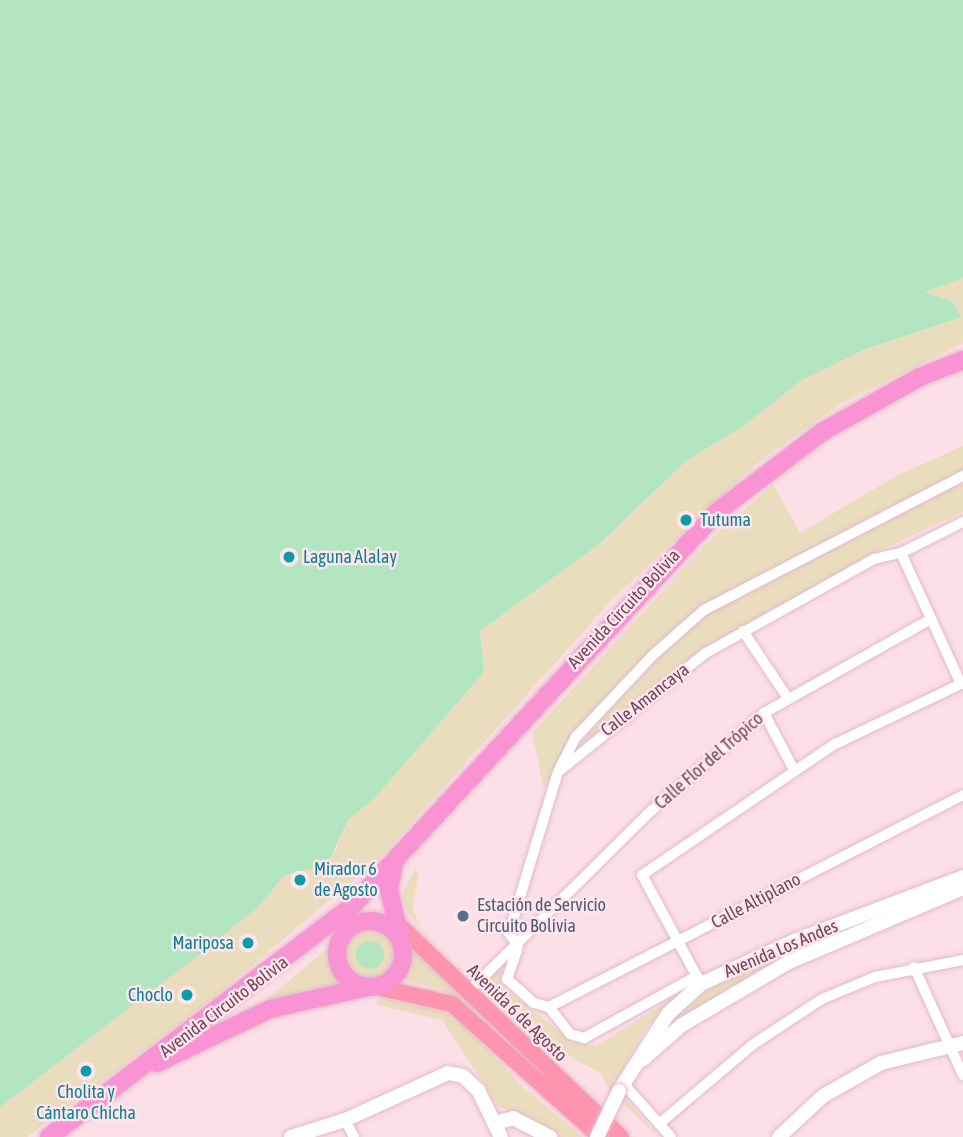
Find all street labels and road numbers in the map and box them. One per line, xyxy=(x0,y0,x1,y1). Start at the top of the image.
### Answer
street label: Avenida Circuito Bolivia xyxy=(563,545,685,673)
street label: Calle Amancaya xyxy=(597,659,693,741)
street label: Calle Flor del Trópico xyxy=(650,708,768,814)
street label: Calle Altiplano xyxy=(708,868,804,934)
street label: Avenida Los Andes xyxy=(721,915,841,983)
street label: Avenida Circuito Bolivia xyxy=(155,952,293,1062)
street label: Avenida 6 de Agosto xyxy=(462,960,572,1066)

